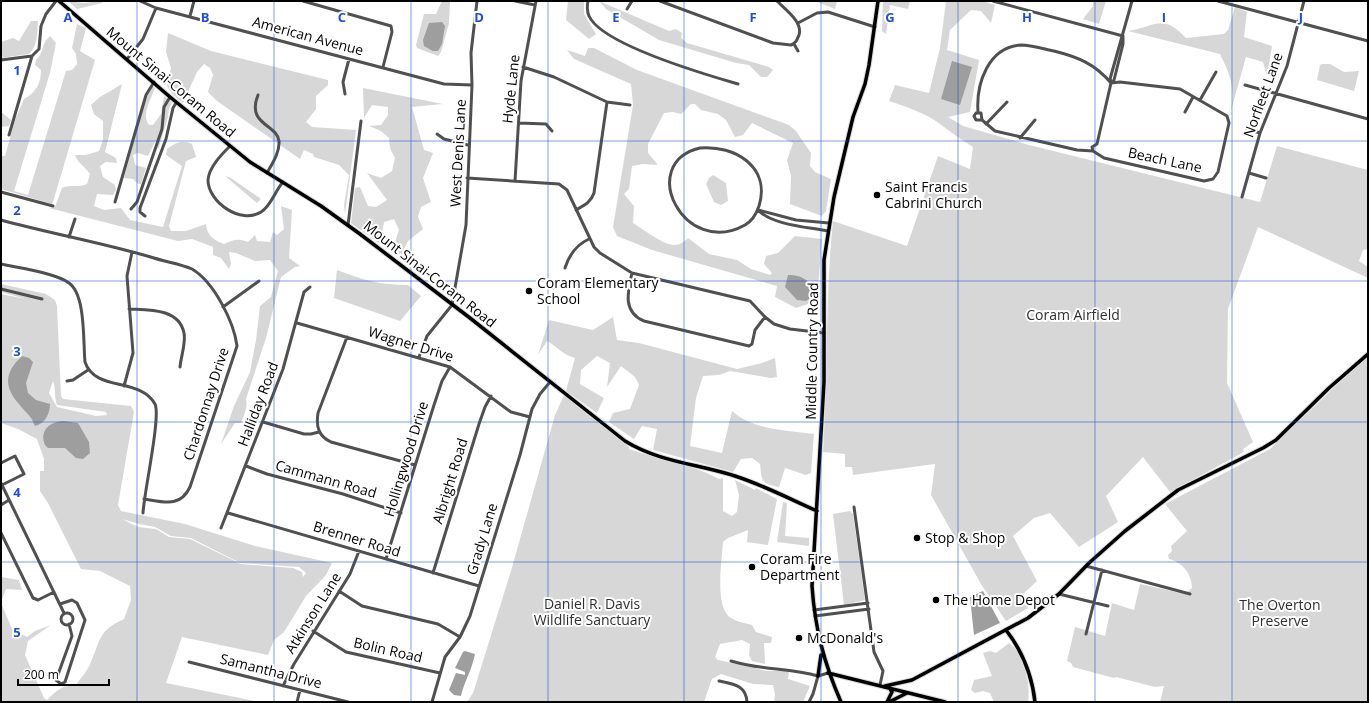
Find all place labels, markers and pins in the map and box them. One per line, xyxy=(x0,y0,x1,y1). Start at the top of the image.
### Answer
place label: Saint Francis Cabrini Church xyxy=(885,177,982,212)
marker: Saint Francis Cabrini Church xyxy=(872,190,882,200)
place label: Coram Elementary School xyxy=(537,273,659,308)
marker: Coram Elementary School xyxy=(524,286,534,296)
place label: Stop & Shop xyxy=(925,528,1005,547)
marker: Stop & Shop xyxy=(912,533,922,543)
place label: Coram Fire Department xyxy=(760,549,839,584)
marker: Coram Fire Department xyxy=(747,562,757,572)
place label: The Home Depot xyxy=(944,590,1055,609)
marker: The Home Depot xyxy=(931,595,941,605)
place label: McDonald's xyxy=(807,628,883,647)
marker: McDonald's xyxy=(794,633,804,643)

